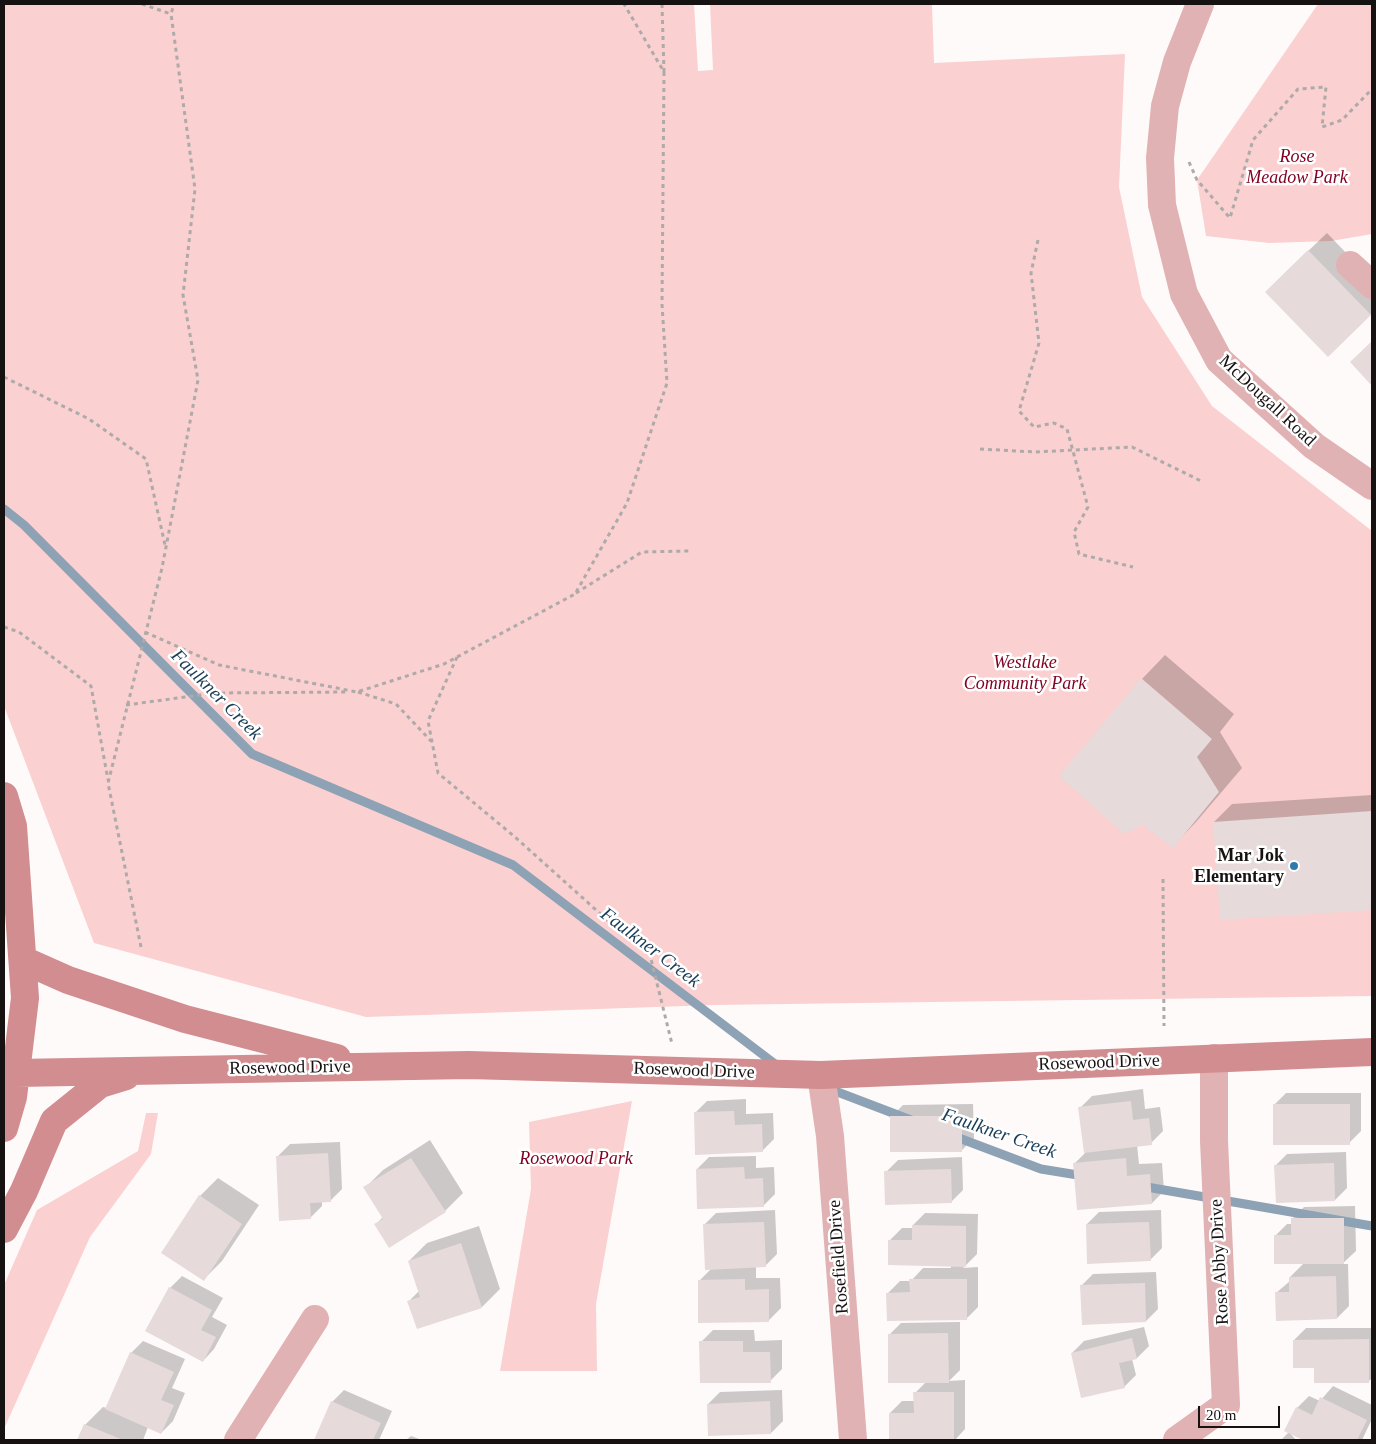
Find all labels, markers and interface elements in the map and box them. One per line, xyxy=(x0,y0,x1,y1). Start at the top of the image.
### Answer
park label: Rose Meadow Park xyxy=(1246,146,1348,188)
street label: McDougall Road xyxy=(1214,351,1320,451)
water label: Faulkner Creek xyxy=(166,645,266,745)
park label: Westlake Community Park xyxy=(964,652,1086,694)
place label: Mar Jok Elementary xyxy=(1194,845,1284,888)
marker: Mar Jok Elementary xyxy=(1288,860,1300,872)
water label: Faulkner Creek xyxy=(596,903,704,993)
street label: Rosewood Drive xyxy=(1038,1050,1160,1076)
street label: Rosewood Drive xyxy=(229,1056,351,1080)
street label: Rosewood Drive xyxy=(633,1058,755,1084)
water label: Faulkner Creek xyxy=(939,1104,1059,1164)
park label: Rosewood Park xyxy=(519,1148,633,1170)
street label: Rosefield Drive xyxy=(824,1199,854,1315)
street label: Rose Abby Drive xyxy=(1206,1199,1234,1325)
scale bar xyxy=(1201,1396,1284,1428)
text: 20 m xyxy=(1206,1407,1236,1423)

